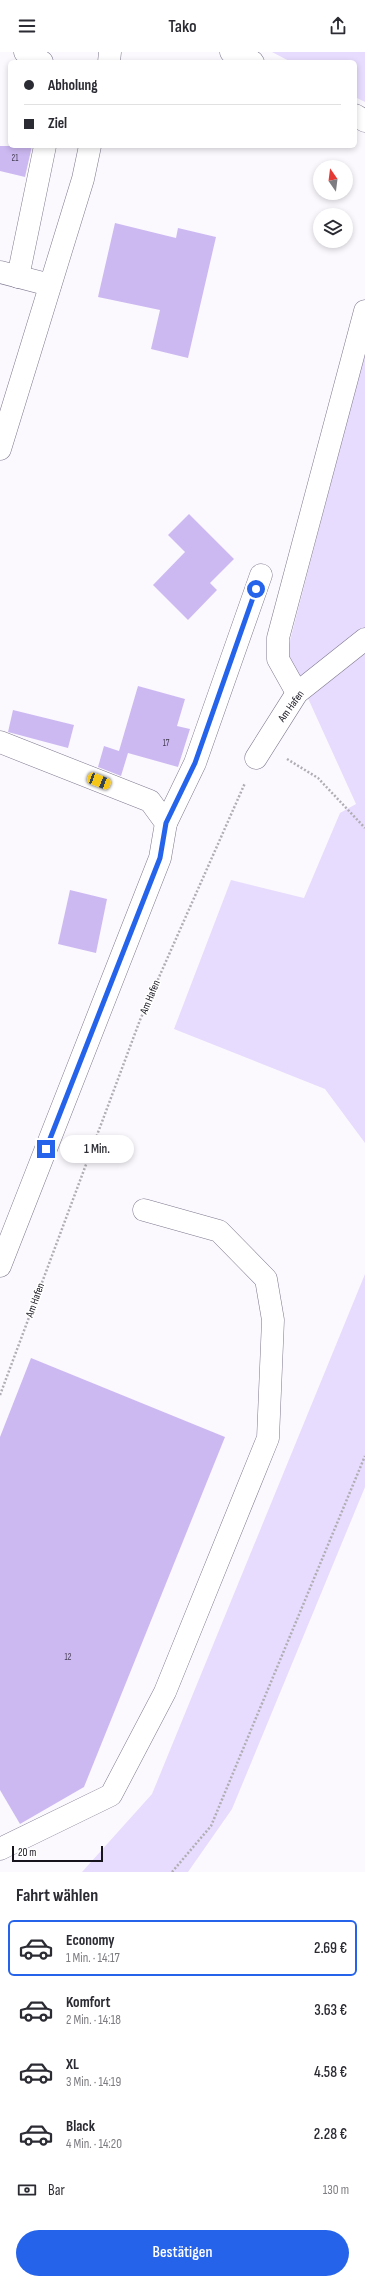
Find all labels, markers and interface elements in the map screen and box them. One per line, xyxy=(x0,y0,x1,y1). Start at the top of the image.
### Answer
icon: menu xyxy=(16,15,38,37)
icon: share xyxy=(327,15,349,37)
text: Tako xyxy=(168,16,197,37)
text: Abholung xyxy=(48,76,98,95)
text: Ziel xyxy=(48,114,67,133)
house number: 21 xyxy=(12,153,19,164)
north arrow xyxy=(313,160,353,200)
map controls xyxy=(313,160,353,248)
button: layers xyxy=(313,208,353,248)
route start xyxy=(247,580,265,598)
street label: Am Hafen xyxy=(275,688,307,725)
house number: 17 xyxy=(163,738,170,749)
car xyxy=(86,771,112,791)
street label: Am Hafen xyxy=(137,978,163,1017)
callout: 1 Min. xyxy=(60,1135,134,1163)
route end xyxy=(37,1140,55,1158)
text: 1 Min. xyxy=(84,1141,110,1157)
street label: Am Hafen xyxy=(22,1281,47,1320)
house number: 12 xyxy=(65,1652,72,1663)
scale bar xyxy=(12,1844,103,1863)
text: 20 m xyxy=(18,1846,36,1859)
text: Fahrt wählen xyxy=(16,1885,98,1906)
icon: car xyxy=(18,1930,54,1966)
text: Economy xyxy=(66,1931,115,1950)
text: 2.69 € xyxy=(314,1939,347,1958)
text: 1 Min. · 14:17 xyxy=(66,1950,120,1966)
icon: car xyxy=(18,1992,54,2028)
text: Komfort xyxy=(66,1993,110,2012)
text: 3.63 € xyxy=(314,2001,347,2020)
text: 2 Min. · 14:18 xyxy=(66,2012,121,2028)
icon: car xyxy=(18,2054,54,2090)
text: XL xyxy=(66,2055,79,2074)
text: 4.58 € xyxy=(314,2063,347,2082)
text: 3 Min. · 14:19 xyxy=(66,2074,121,2090)
icon: car xyxy=(18,2116,54,2152)
text: Black xyxy=(66,2117,95,2136)
text: 2.28 € xyxy=(314,2125,347,2144)
text: 4 Min. · 14:20 xyxy=(66,2136,122,2152)
icon: cash xyxy=(16,2179,38,2201)
text: Bar xyxy=(48,2181,65,2200)
text: 130 m xyxy=(323,2182,349,2198)
button: Bestätigen xyxy=(16,2230,349,2276)

